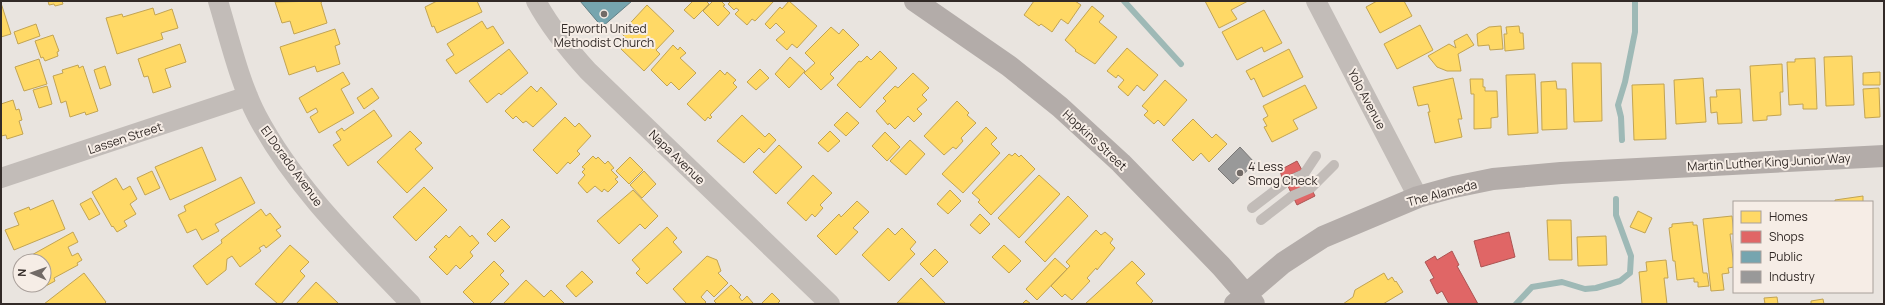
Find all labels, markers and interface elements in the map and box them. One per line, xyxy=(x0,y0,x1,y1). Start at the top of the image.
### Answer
marker: Epworth United Methodist Church xyxy=(599,9,609,19)
place label: Epworth United Methodist Church xyxy=(554,20,654,51)
street label: Yolo Avenue xyxy=(1344,66,1390,132)
street label: Hopkins Street xyxy=(1059,106,1131,174)
street label: Lassen Street xyxy=(86,118,164,158)
street label: El Dorado Avenue xyxy=(257,122,327,210)
street label: Napa Avenue xyxy=(645,126,709,188)
street label: Martin Luther King Junior Way xyxy=(1687,149,1852,175)
place label: 4 Less Smog Check xyxy=(1248,158,1319,189)
marker: 4 Less Smog Check xyxy=(1235,168,1245,178)
street label: The Alameda xyxy=(1405,176,1479,210)
legend xyxy=(1733,201,1873,293)
text: Homes xyxy=(1769,208,1808,225)
text: Shops xyxy=(1769,228,1804,245)
text: Public xyxy=(1769,248,1803,265)
north arrow xyxy=(12,253,52,293)
text: N xyxy=(14,268,29,277)
text: Industry xyxy=(1769,268,1815,285)

